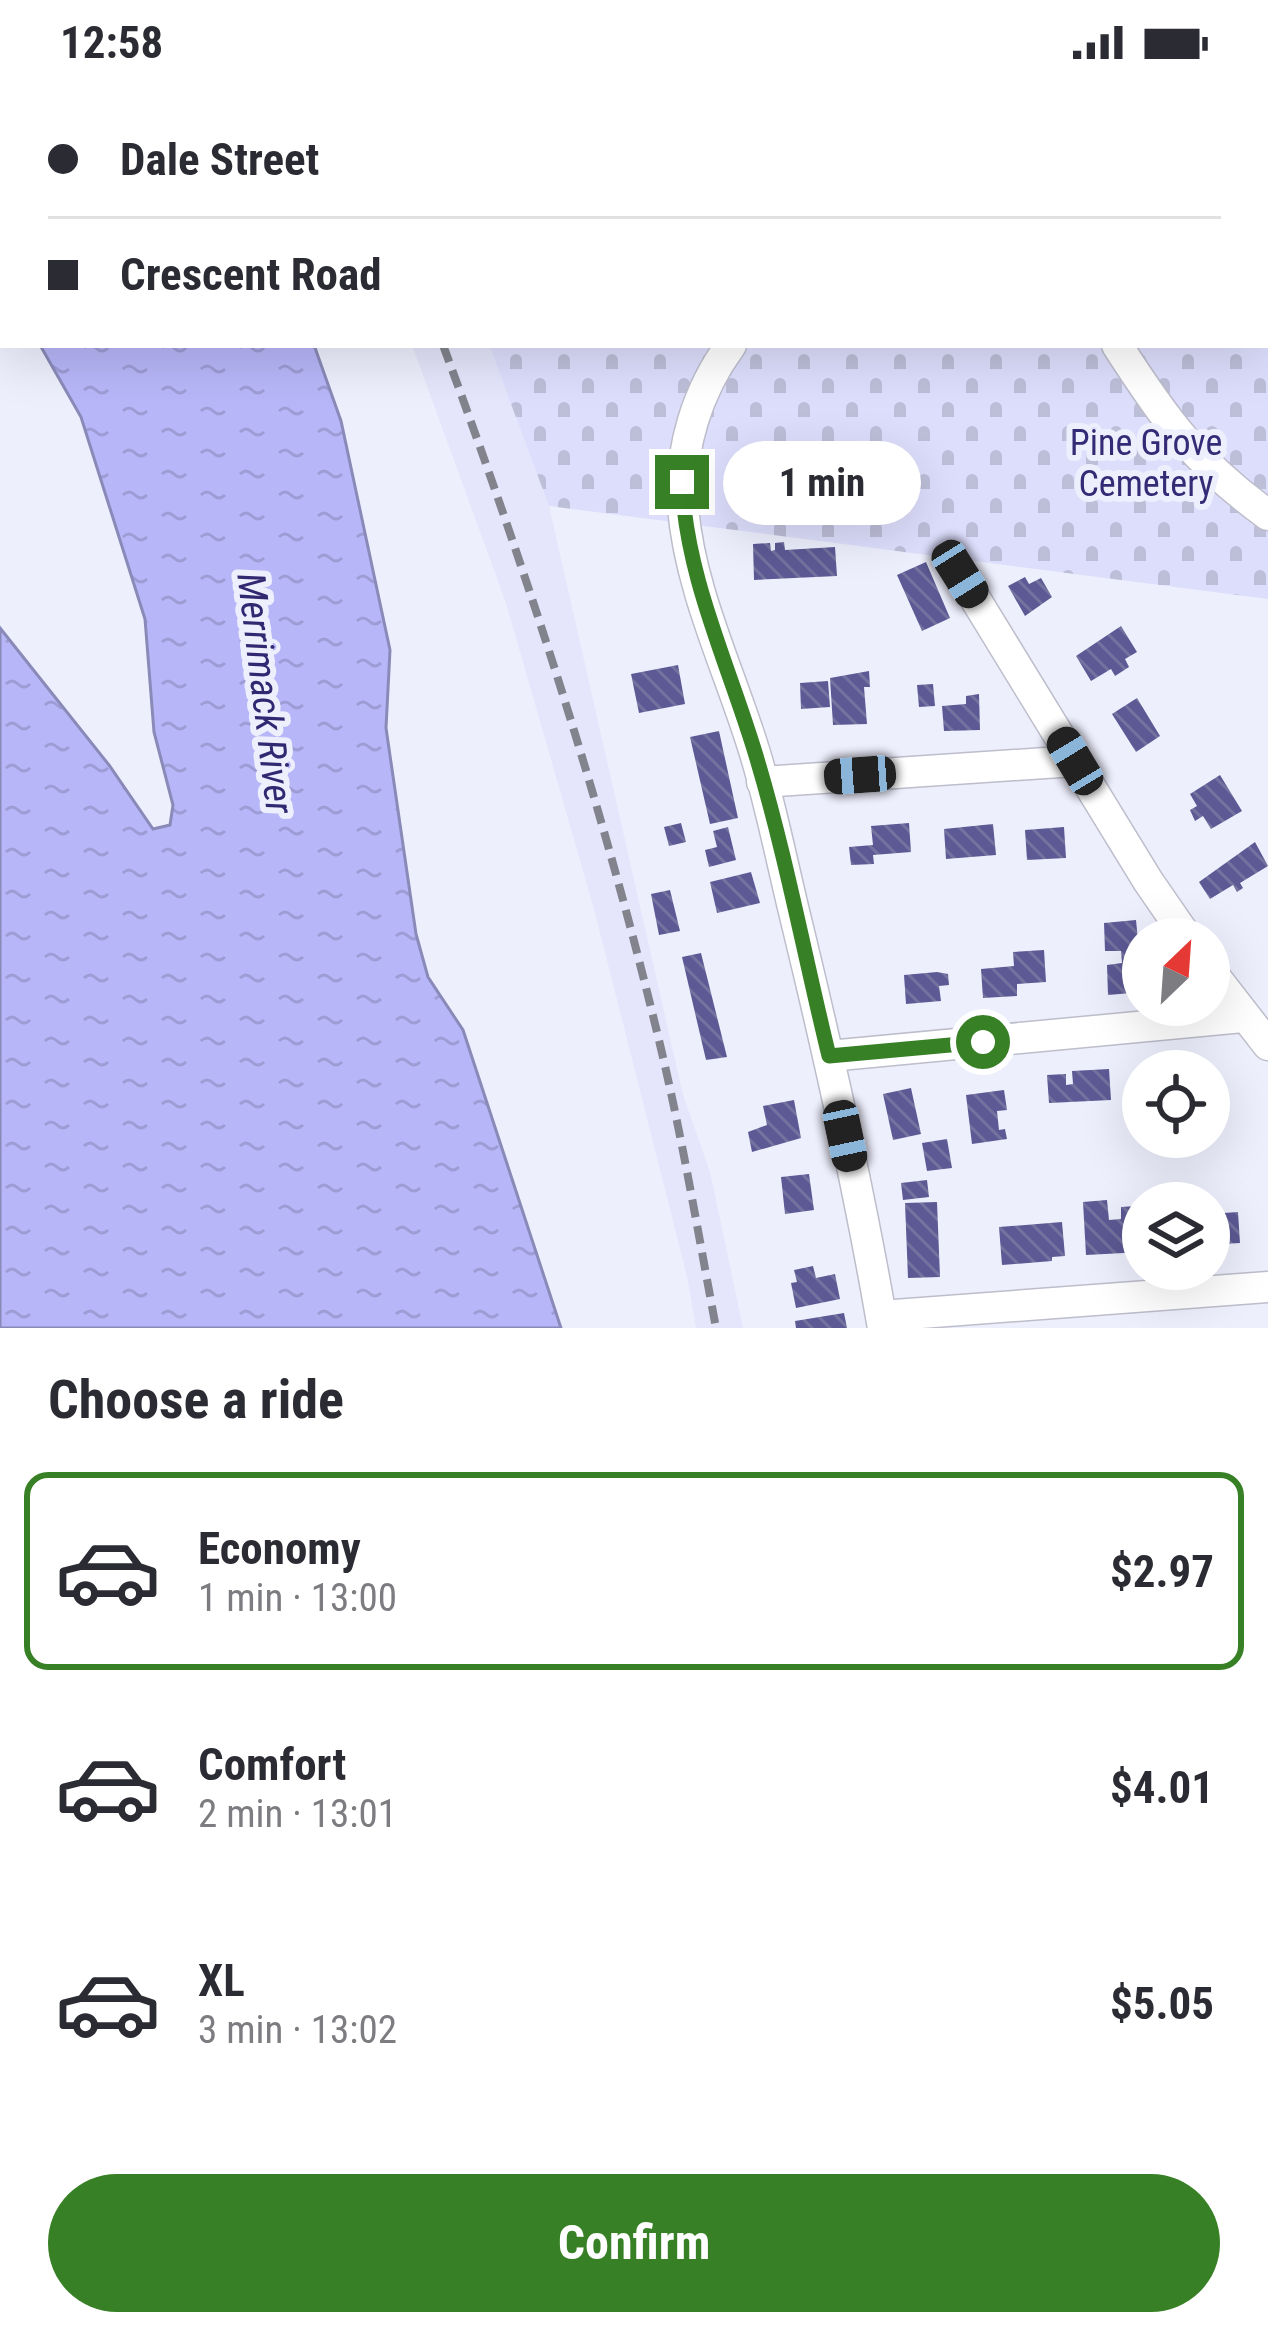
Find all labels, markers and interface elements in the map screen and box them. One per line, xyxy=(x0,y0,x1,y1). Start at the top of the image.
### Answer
text: 12:58 xyxy=(60,16,163,69)
text: Dale Street xyxy=(120,133,319,186)
text: Crescent Road xyxy=(120,248,381,301)
park label: Pine Grove Cemetery xyxy=(1070,422,1222,505)
callout: 1 min xyxy=(724,440,922,524)
route end xyxy=(655,455,709,509)
text: 1 min xyxy=(779,460,865,506)
car xyxy=(926,534,994,614)
water label: Merrimack River xyxy=(227,570,303,817)
car xyxy=(1041,721,1109,801)
car xyxy=(823,755,897,795)
north arrow xyxy=(1122,918,1230,1026)
map controls xyxy=(1122,918,1230,1290)
route start xyxy=(956,1015,1010,1069)
button: locate xyxy=(1122,1050,1230,1158)
car xyxy=(820,1097,870,1175)
button: layers xyxy=(1122,1182,1230,1290)
text: Choose a ride xyxy=(48,1368,344,1431)
icon: car xyxy=(54,1517,162,1625)
text: Economy xyxy=(198,1522,361,1575)
text: $2.97 xyxy=(1110,1545,1214,1598)
text: 1 min · 13:00 xyxy=(198,1575,397,1621)
icon: car xyxy=(54,1733,162,1841)
text: Comfort xyxy=(198,1738,346,1791)
text: $4.01 xyxy=(1110,1761,1214,1814)
text: 2 min · 13:01 xyxy=(198,1791,397,1837)
icon: car xyxy=(54,1949,162,2057)
text: XL xyxy=(198,1954,245,2007)
text: $5.05 xyxy=(1110,1977,1214,2030)
text: 3 min · 13:02 xyxy=(198,2007,397,2053)
button: Confirm xyxy=(48,2174,1220,2312)

